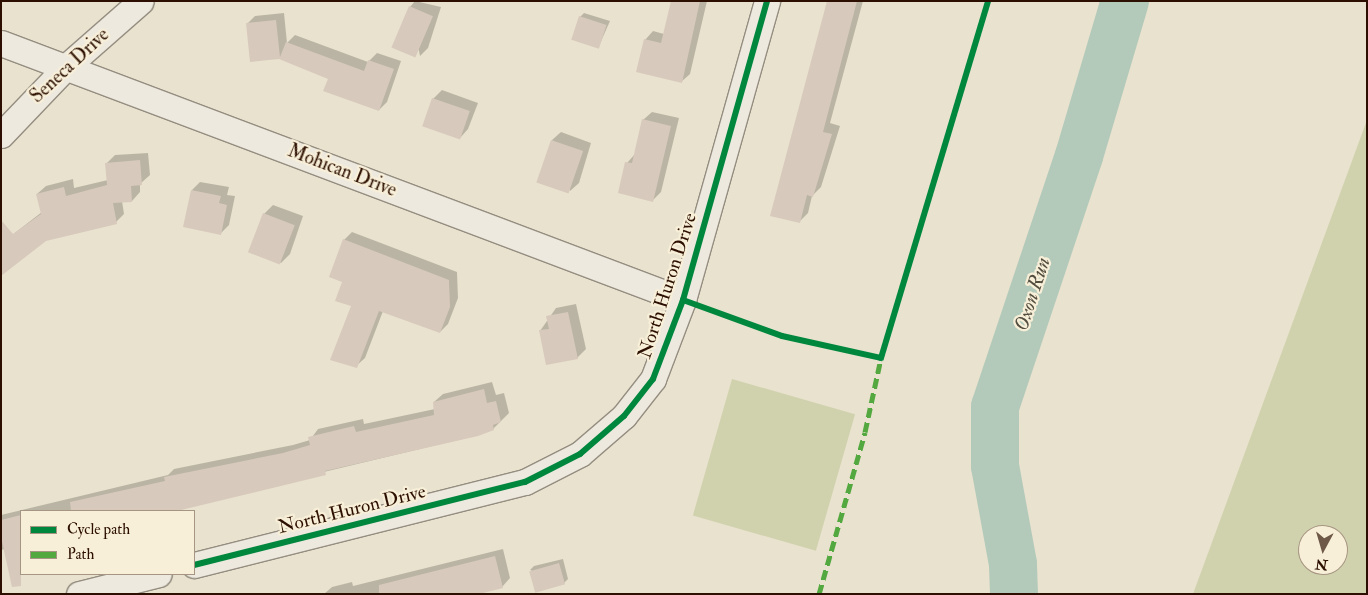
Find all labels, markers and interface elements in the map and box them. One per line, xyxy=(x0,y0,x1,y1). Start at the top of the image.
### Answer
street label: Seneca Drive xyxy=(26,24,114,108)
street label: Mohican Drive xyxy=(284,140,400,202)
street label: North Huron Drive xyxy=(634,210,702,362)
water label: Oxon Run xyxy=(1009,254,1055,334)
street label: North Huron Drive xyxy=(276,481,428,539)
legend xyxy=(20,510,195,575)
text: Cycle path xyxy=(67,520,130,539)
north arrow xyxy=(1298,525,1348,575)
text: Path xyxy=(67,545,94,564)
text: N xyxy=(1314,555,1329,574)

